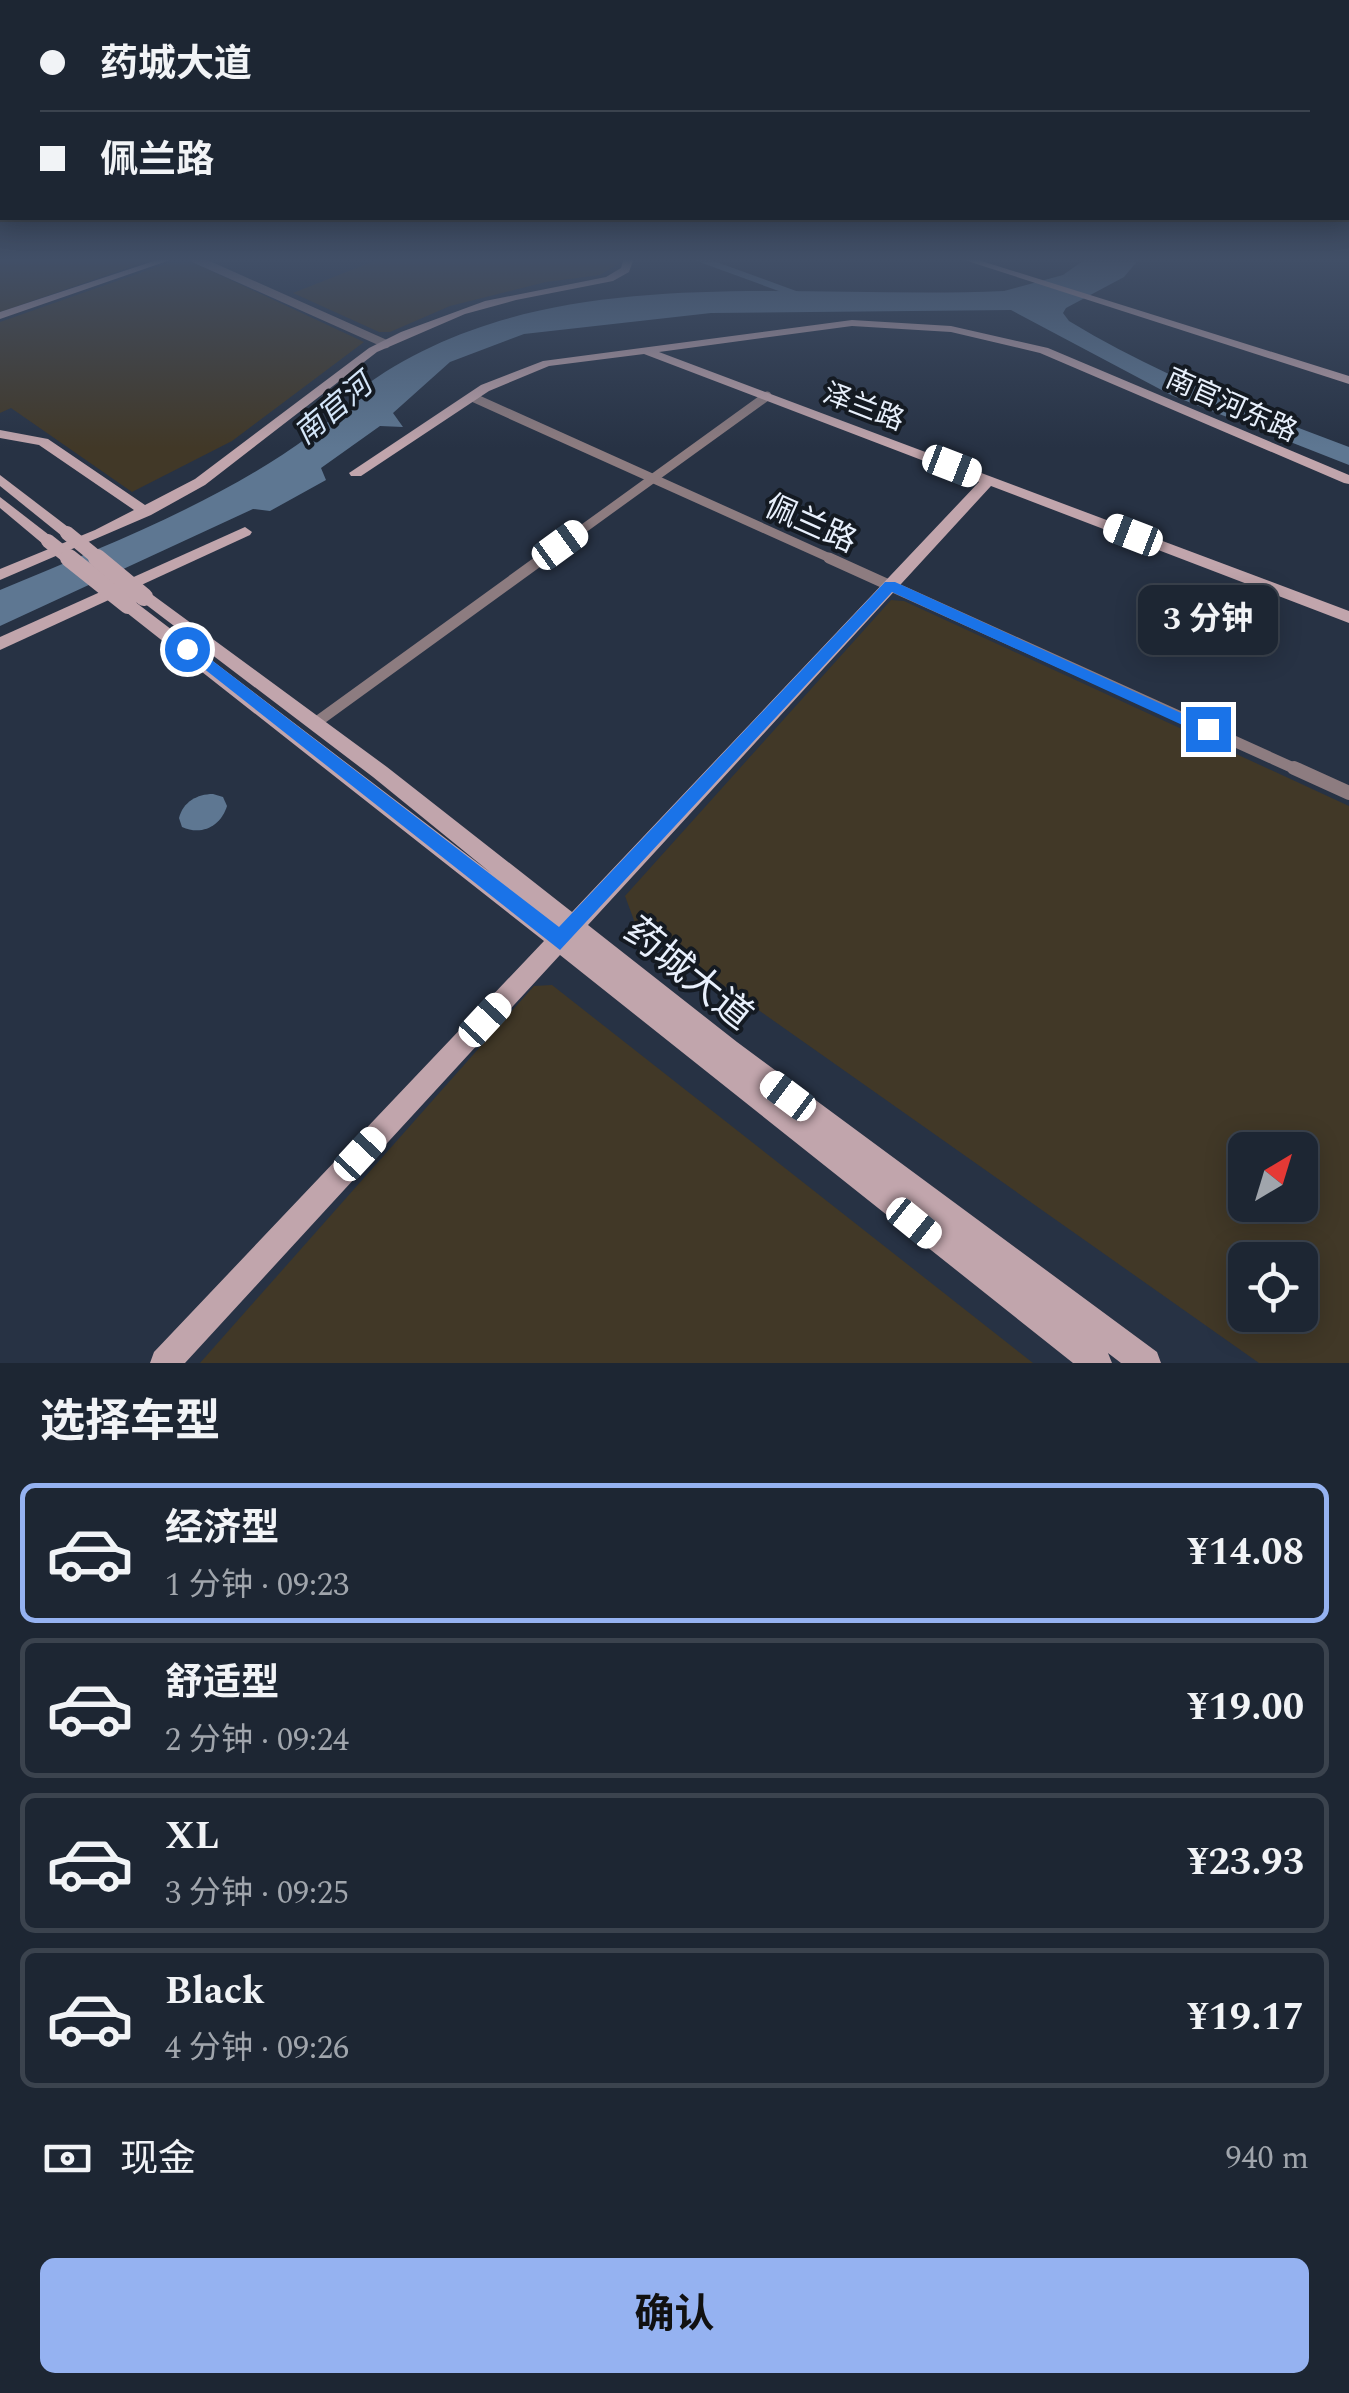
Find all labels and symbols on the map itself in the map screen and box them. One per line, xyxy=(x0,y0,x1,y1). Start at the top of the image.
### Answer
street label: 南官河东路 xyxy=(1159,357,1304,453)
water label: 南官河 xyxy=(284,360,387,456)
street label: 泽兰路 xyxy=(817,372,910,443)
car xyxy=(919,441,985,491)
street label: 佩兰路 xyxy=(757,482,864,566)
car xyxy=(1100,510,1166,560)
car xyxy=(527,515,593,575)
callout: 3 分钟 xyxy=(1138,584,1278,654)
route start xyxy=(165,627,210,672)
route end xyxy=(1186,707,1231,752)
street label: 药城大道 xyxy=(610,904,765,1045)
car xyxy=(454,988,516,1052)
car xyxy=(755,1066,821,1126)
car xyxy=(329,1122,391,1186)
north arrow xyxy=(1228,1132,1318,1222)
car xyxy=(881,1192,947,1254)

